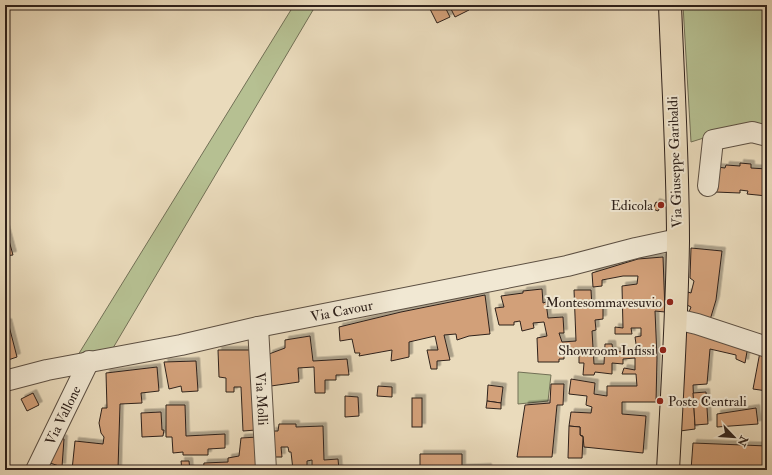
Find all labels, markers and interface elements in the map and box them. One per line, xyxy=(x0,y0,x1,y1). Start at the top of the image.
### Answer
street label: Via Giuseppe Garibaldi xyxy=(664,96,687,228)
place label: Edicola xyxy=(611,197,653,214)
marker: Edicola xyxy=(656,200,666,210)
place label: Montesommavesuvio xyxy=(545,294,662,311)
street label: Via Cavour xyxy=(309,296,375,325)
marker: Montesommavesuvio xyxy=(665,297,675,307)
place label: Showroom Infissi xyxy=(558,342,655,359)
marker: Showroom Infissi xyxy=(658,345,668,355)
street label: Via Molli xyxy=(252,372,272,426)
street label: Via Vallone xyxy=(41,383,84,448)
place label: Poste Centrali xyxy=(668,393,747,410)
marker: Poste Centrali xyxy=(655,396,665,406)
north arrow xyxy=(714,417,754,457)
text: N xyxy=(734,433,751,449)

